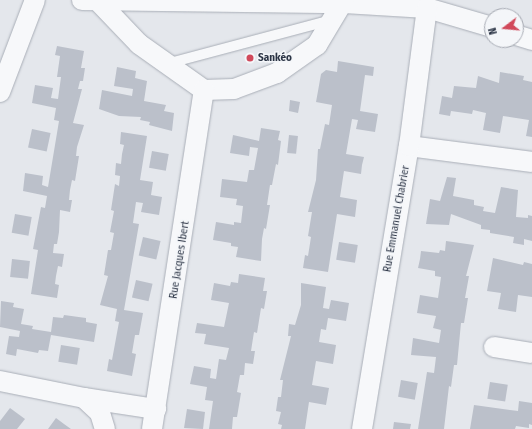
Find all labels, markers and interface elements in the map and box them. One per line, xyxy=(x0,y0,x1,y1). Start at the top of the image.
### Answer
north arrow xyxy=(484,8,524,48)
text: N xyxy=(486,26,500,36)
place label: Sankéo xyxy=(258,51,292,65)
marker: Sankéo xyxy=(245,53,255,63)
street label: Rue Emmanuel Chabrier xyxy=(381,165,413,273)
street label: Rue Jacques Ibert xyxy=(167,220,193,300)

